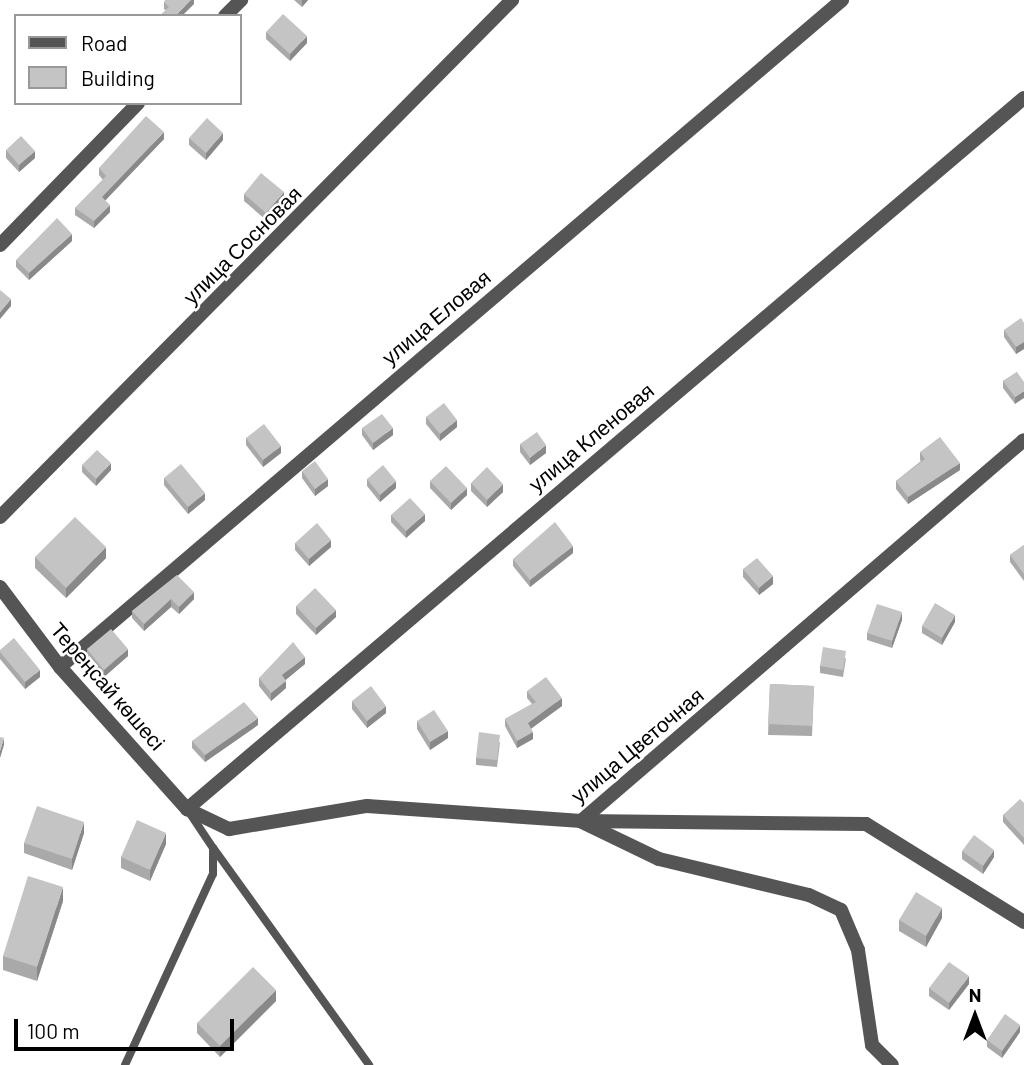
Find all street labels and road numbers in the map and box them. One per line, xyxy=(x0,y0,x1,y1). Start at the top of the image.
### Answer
street label: улица Сосновая xyxy=(178,181,306,309)
street label: улица Еловая xyxy=(377,264,495,370)
street label: улица Кленовая xyxy=(523,377,659,497)
street label: Тереңсай көшесі xyxy=(46,617,170,755)
street label: улица Цветочная xyxy=(565,682,709,808)

